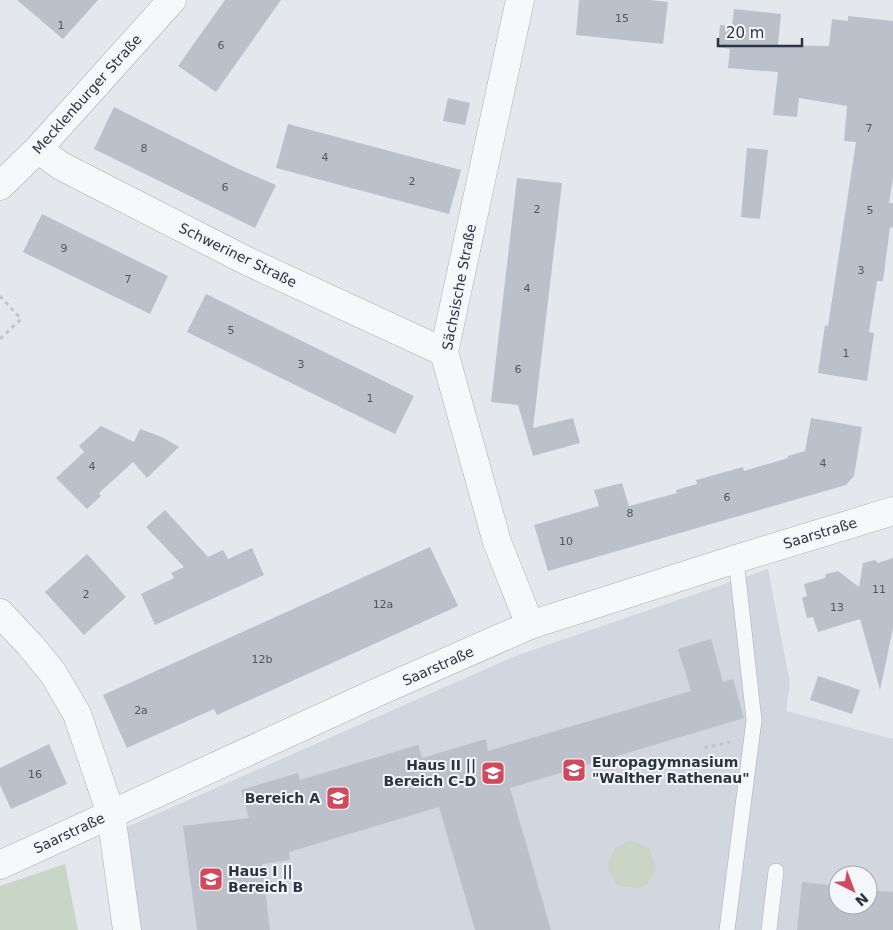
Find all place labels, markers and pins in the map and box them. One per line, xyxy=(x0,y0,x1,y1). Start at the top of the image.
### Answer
place label: Europagymnasium "Walther Rathenau" xyxy=(592,754,749,786)
place label: Haus II || Bereich C-D xyxy=(383,757,476,789)
school or university icon: Europagymnasium "Walther Rathenau" xyxy=(561,757,587,783)
school or university icon: Haus II || Bereich C-D xyxy=(480,760,506,786)
school or university icon: Bereich A xyxy=(325,785,351,811)
place label: Bereich A xyxy=(245,790,320,806)
place label: Haus I || Bereich B xyxy=(228,863,303,895)
school or university icon: Haus I || Bereich B xyxy=(198,866,224,892)

